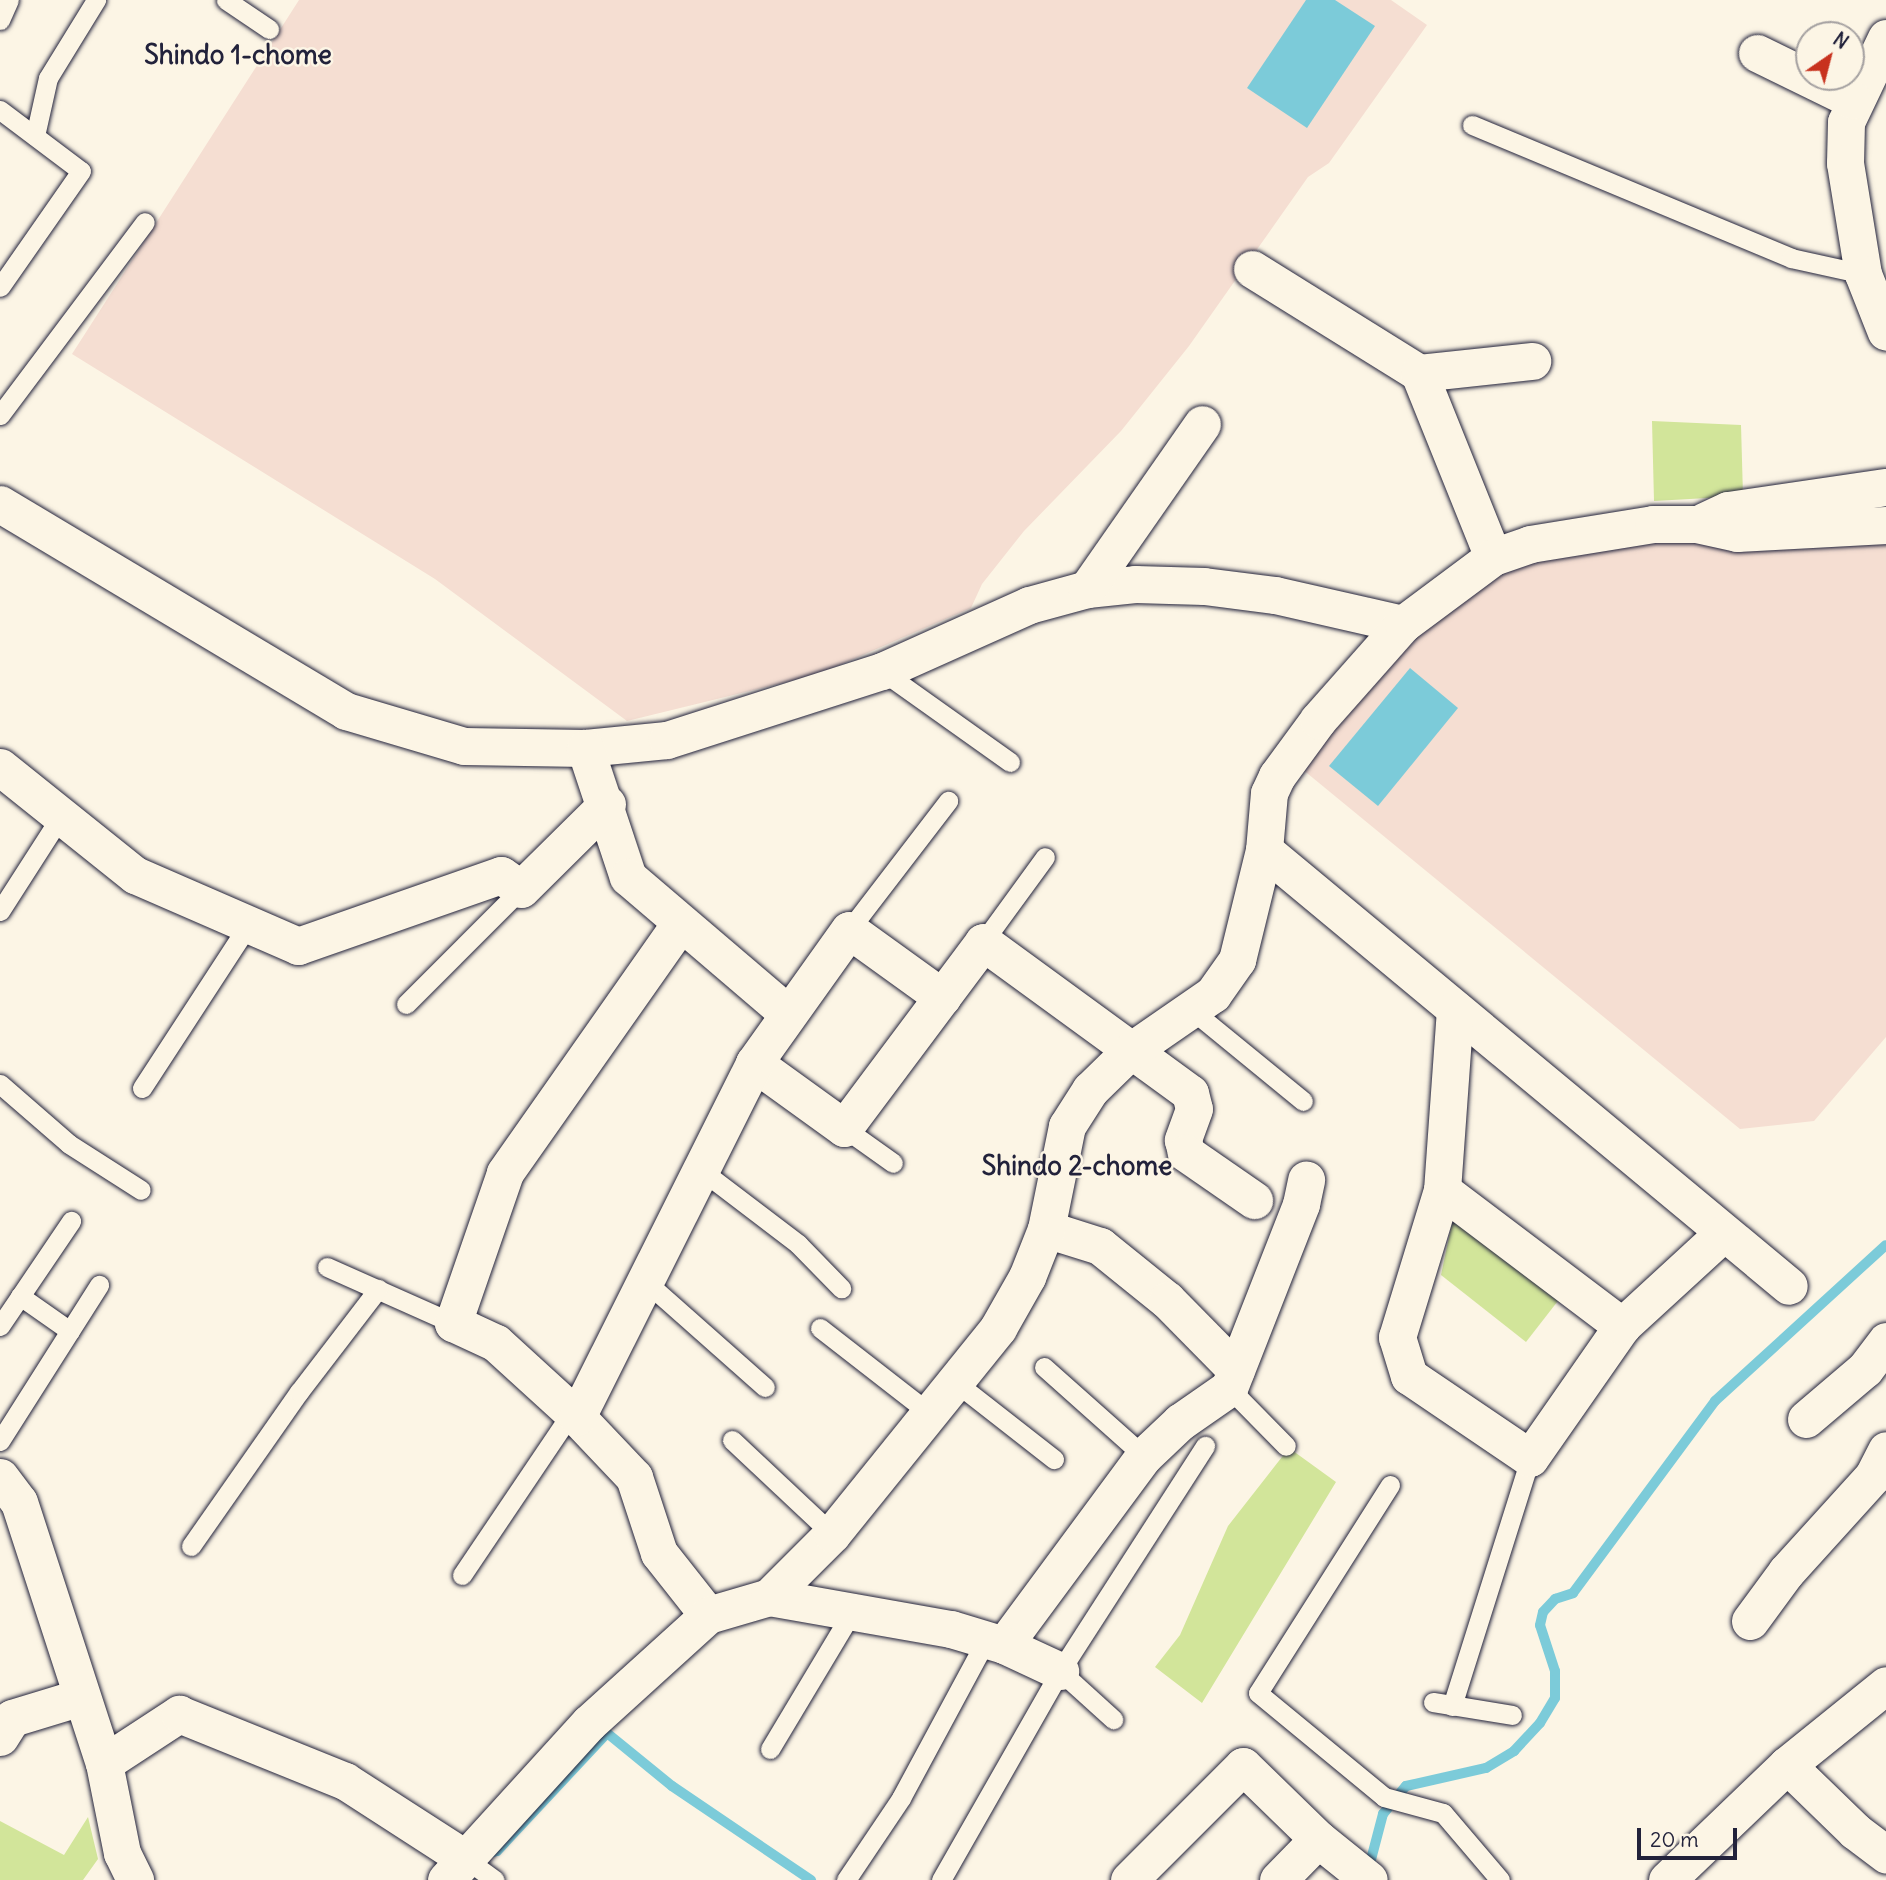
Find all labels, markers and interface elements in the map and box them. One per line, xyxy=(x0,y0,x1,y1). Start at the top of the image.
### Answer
north arrow xyxy=(1795,21,1865,91)
text: N xyxy=(1829,27,1853,54)
district label: Shindo 1-chome xyxy=(144,39,332,71)
district label: Shindo 2-chome xyxy=(982,1150,1172,1182)
scale bar xyxy=(1641,1814,1741,1858)
text: 20 m xyxy=(1650,1826,1699,1853)

